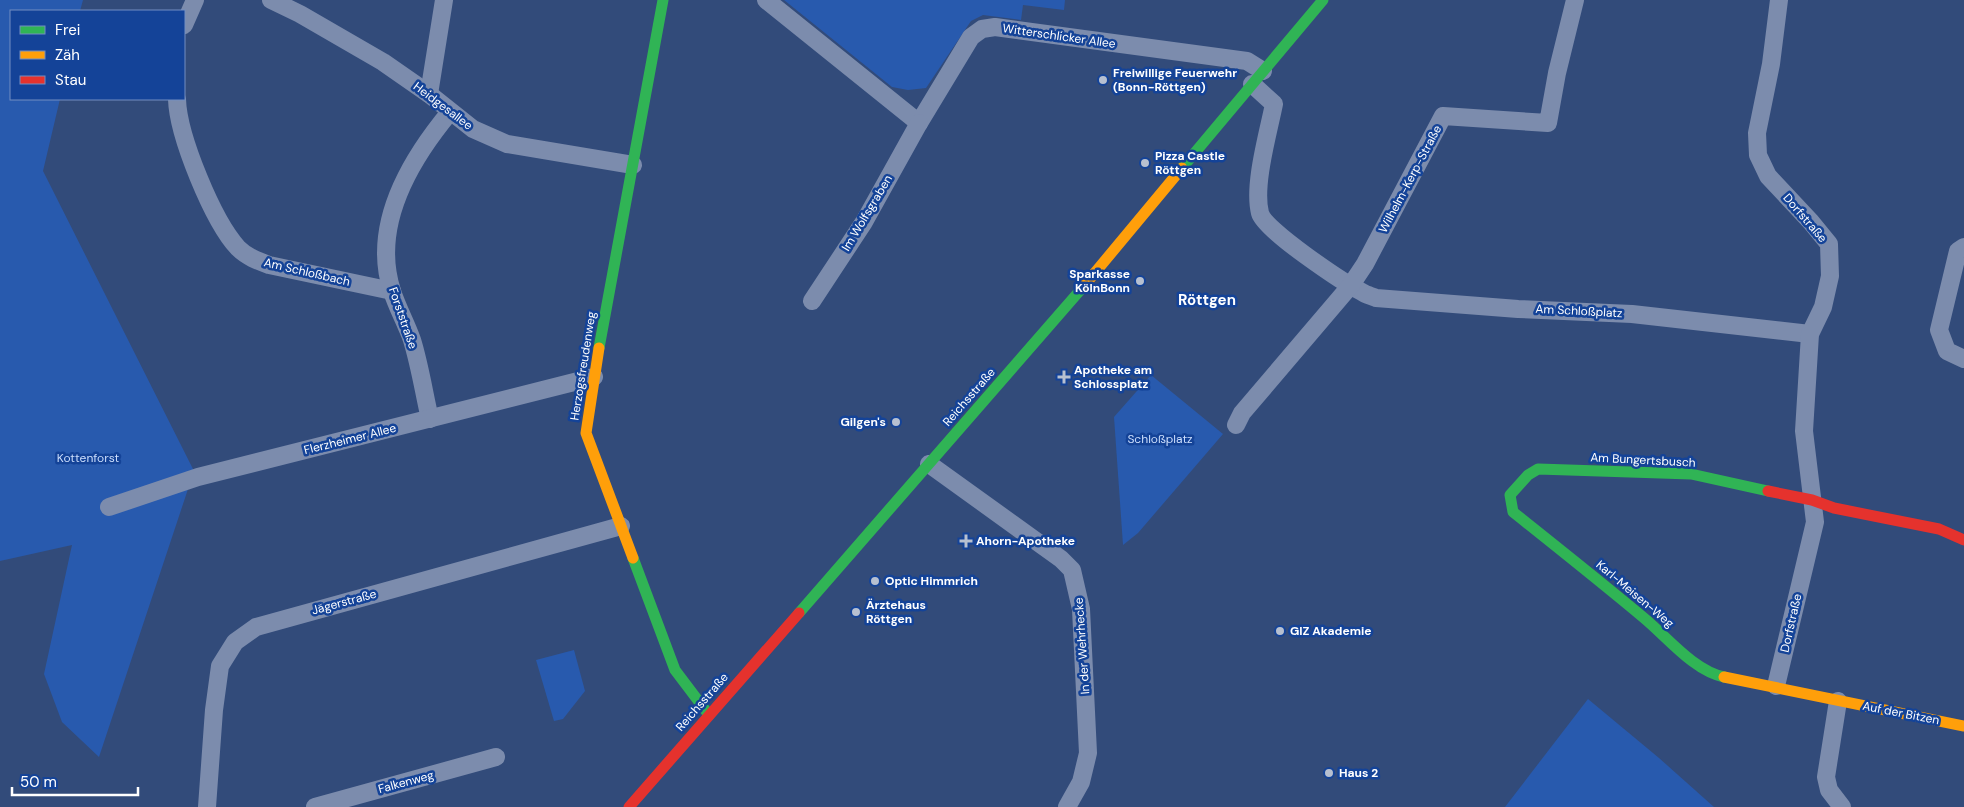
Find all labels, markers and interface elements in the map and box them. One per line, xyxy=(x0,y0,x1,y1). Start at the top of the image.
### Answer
legend xyxy=(10,10,185,100)
text: Frei xyxy=(55,20,80,40)
street label: Witterschlicker Allee xyxy=(1001,20,1117,52)
text: Zäh xyxy=(55,45,80,65)
place label: Freiwillige Feuerwehr (Bonn-Röttgen) xyxy=(1113,65,1237,95)
text: Stau xyxy=(55,70,86,90)
marker: Freiwillige Feuerwehr (Bonn-Röttgen) xyxy=(1097,74,1109,86)
street label: Heidgesallee xyxy=(410,78,476,134)
street label: Wilhelm-Kerp-Straße xyxy=(1375,122,1445,236)
place label: Pizza Castle Röttgen xyxy=(1155,148,1225,178)
marker: Pizza Castle Röttgen xyxy=(1139,157,1151,169)
street label: Im Wolfsgraben xyxy=(838,172,896,254)
street label: Dorfstraße xyxy=(1779,190,1831,246)
street label: Am Schloßbach xyxy=(262,254,352,290)
place label: Sparkasse KölnBonn xyxy=(1069,266,1130,296)
marker: Sparkasse KölnBonn xyxy=(1134,275,1146,287)
street label: Forststraße xyxy=(385,285,421,351)
district label: Röttgen xyxy=(1178,290,1236,310)
street label: Am Schloßplatz xyxy=(1535,301,1623,321)
street label: Herzogsfreudenweg xyxy=(566,310,600,422)
place label: Apotheke am Schlossplatz xyxy=(1074,362,1152,392)
street label: Reichsstraße xyxy=(939,364,999,430)
marker: Apotheke am Schlossplatz xyxy=(1058,371,1070,383)
place label: Gilgen's xyxy=(840,414,886,430)
marker: Gilgen's xyxy=(890,416,902,428)
street label: Flerzheimer Allee xyxy=(302,420,398,458)
park label: Schloßplatz xyxy=(1127,431,1193,447)
street label: Am Bungertsbusch xyxy=(1590,449,1696,471)
park label: Kottenforst xyxy=(57,450,119,466)
place label: Ahorn-Apotheke xyxy=(976,533,1075,549)
marker: Ahorn-Apotheke xyxy=(960,535,972,547)
street label: Karl-Meisen-Weg xyxy=(1593,557,1677,631)
place label: Optic Himmrich xyxy=(885,573,978,589)
marker: Optic Himmrich xyxy=(869,575,881,587)
street label: Jägerstraße xyxy=(310,586,378,618)
street label: Dorfstraße xyxy=(1776,592,1806,654)
place label: Ärztehaus Röttgen xyxy=(866,597,926,627)
street label: In der Wehrhecke xyxy=(1071,597,1093,695)
marker: Ärztehaus Röttgen xyxy=(850,606,862,618)
place label: GIZ Akademie xyxy=(1290,623,1371,639)
marker: GIZ Akademie xyxy=(1274,625,1286,637)
street label: Reichsstraße xyxy=(672,669,732,735)
street label: Auf der Bitzen xyxy=(1861,698,1941,728)
scale bar xyxy=(12,764,139,796)
place label: Haus 2 xyxy=(1339,765,1378,781)
street label: Falkenweg xyxy=(376,767,436,797)
marker: Haus 2 xyxy=(1323,767,1335,779)
text: 50 m xyxy=(20,772,57,792)

